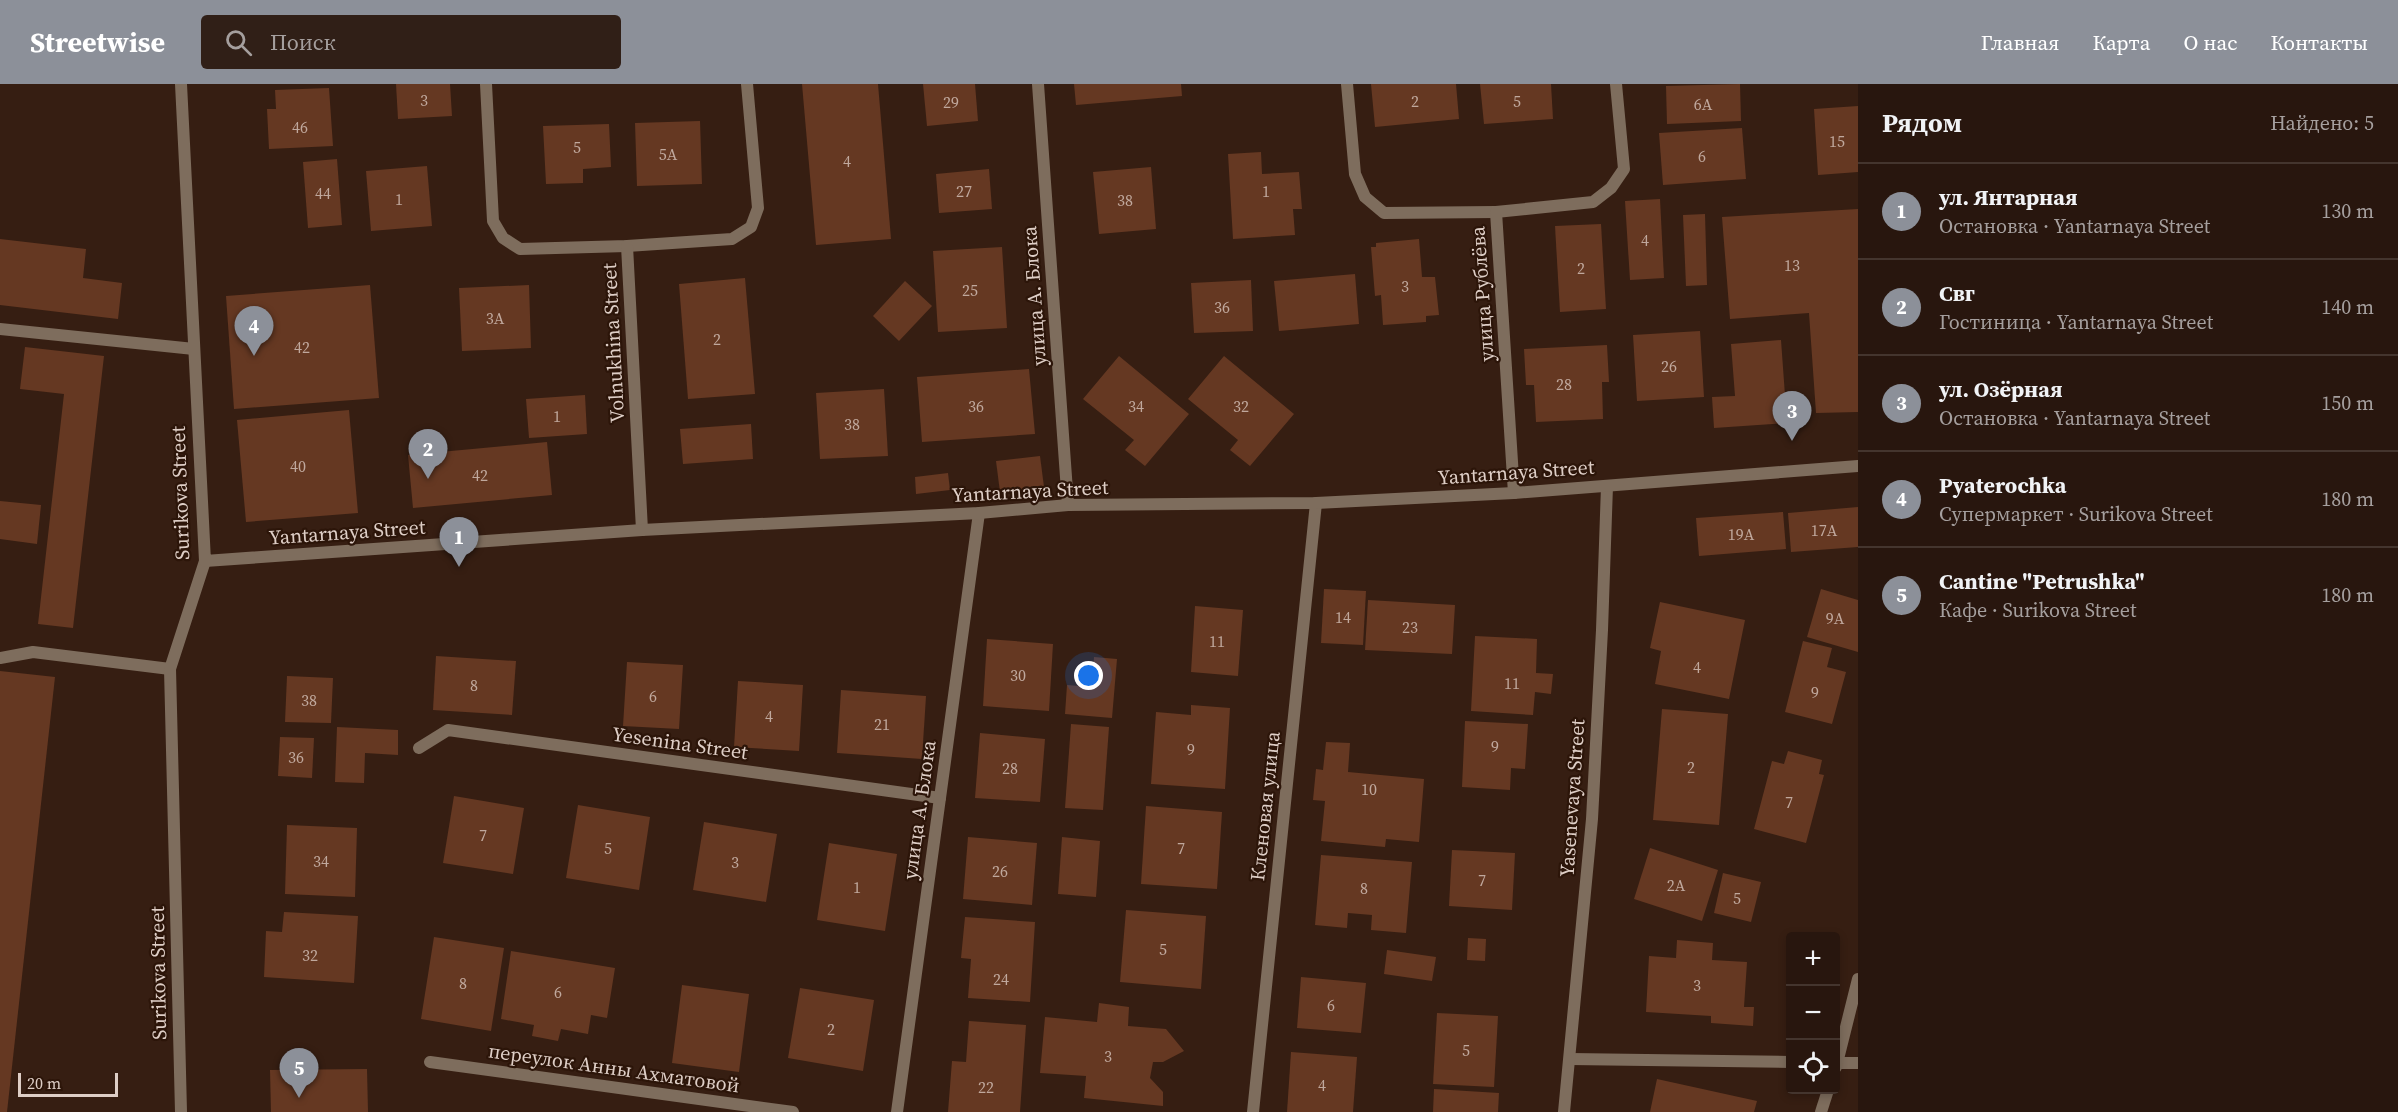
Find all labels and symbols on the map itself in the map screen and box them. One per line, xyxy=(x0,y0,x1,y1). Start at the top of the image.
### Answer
house number: 3 xyxy=(420,89,428,111)
house number: 2 xyxy=(1411,90,1419,112)
house number: 5 xyxy=(1513,90,1521,112)
house number: 29 xyxy=(943,91,959,113)
house number: 6А xyxy=(1694,93,1713,115)
house number: 46 xyxy=(292,116,308,138)
house number: 15 xyxy=(1829,130,1845,152)
house number: 5 xyxy=(573,136,581,158)
house number: 5А xyxy=(659,143,678,165)
house number: 6 xyxy=(1698,145,1706,167)
house number: 4 xyxy=(843,150,851,172)
house number: 27 xyxy=(956,180,972,202)
house number: 1 xyxy=(1262,180,1270,202)
house number: 44 xyxy=(315,182,331,204)
house number: 1 xyxy=(395,188,403,210)
house number: 38 xyxy=(1117,189,1133,211)
street label: улица А. Блока xyxy=(1015,224,1053,367)
street label: улица Рублёва xyxy=(1463,224,1501,363)
house number: 4 xyxy=(1641,229,1649,251)
house number: 13 xyxy=(1784,254,1800,276)
house number: 2 xyxy=(1577,257,1585,279)
street label: Volnukhina Street xyxy=(595,262,631,424)
house number: 3 xyxy=(1401,275,1409,297)
house number: 25 xyxy=(962,279,978,301)
house number: 36 xyxy=(1214,296,1230,318)
pin: 4 xyxy=(234,306,274,356)
house number: 3А xyxy=(486,307,505,329)
house number: 2 xyxy=(713,328,721,350)
house number: 42 xyxy=(294,336,310,358)
house number: 26 xyxy=(1661,355,1677,377)
house number: 28 xyxy=(1556,373,1572,395)
pin: 3 xyxy=(1772,392,1812,441)
house number: 36 xyxy=(968,395,984,417)
house number: 34 xyxy=(1128,395,1144,417)
house number: 32 xyxy=(1233,395,1249,417)
house number: 1 xyxy=(553,405,561,427)
house number: 38 xyxy=(844,413,860,435)
street label: Surikova Street xyxy=(164,425,196,560)
pin: 2 xyxy=(408,430,448,479)
street label: Yantarnaya Street xyxy=(1437,453,1596,491)
house number: 40 xyxy=(290,455,306,477)
house number: 42 xyxy=(472,464,488,486)
street label: Yantarnaya Street xyxy=(951,473,1110,509)
street label: Yantarnaya Street xyxy=(268,513,427,551)
pin: 1 xyxy=(440,518,478,567)
house number: 17А xyxy=(1811,519,1838,541)
house number: 19А xyxy=(1728,523,1755,545)
house number: 14 xyxy=(1335,606,1351,628)
house number: 9А xyxy=(1826,607,1845,629)
house number: 23 xyxy=(1402,616,1418,638)
house number: 11 xyxy=(1209,630,1225,652)
house number: 4 xyxy=(1693,656,1701,678)
your location xyxy=(1074,661,1103,690)
house number: 30 xyxy=(1010,664,1026,686)
house number: 11 xyxy=(1504,672,1520,694)
house number: 8 xyxy=(470,674,478,696)
house number: 9 xyxy=(1811,681,1819,703)
house number: 6 xyxy=(649,685,657,707)
house number: 38 xyxy=(301,689,317,711)
house number: 4 xyxy=(765,705,773,727)
house number: 21 xyxy=(874,713,890,735)
street label: Yasenevaya Street xyxy=(1553,717,1592,878)
street label: Yesenina Street xyxy=(610,720,750,766)
street label: Кленовая улица xyxy=(1243,729,1287,882)
house number: 9 xyxy=(1491,735,1499,757)
street label: улица А. Блока xyxy=(895,738,943,881)
house number: 9 xyxy=(1187,738,1195,760)
house number: 36 xyxy=(288,746,304,768)
house number: 2 xyxy=(1687,756,1695,778)
house number: 28 xyxy=(1002,757,1018,779)
house number: 10 xyxy=(1361,778,1377,800)
house number: 7 xyxy=(1785,791,1793,813)
house number: 7 xyxy=(479,824,487,846)
house number: 5 xyxy=(604,837,612,859)
house number: 7 xyxy=(1177,837,1185,859)
house number: 34 xyxy=(313,850,329,872)
house number: 3 xyxy=(731,851,739,873)
house number: 26 xyxy=(992,860,1008,882)
house number: 7 xyxy=(1478,869,1486,891)
house number: 2А xyxy=(1667,874,1686,896)
house number: 1 xyxy=(853,876,861,898)
house number: 8 xyxy=(1360,877,1368,899)
house number: 5 xyxy=(1733,887,1741,909)
street label: Surikova Street xyxy=(143,905,173,1040)
house number: 5 xyxy=(1159,938,1167,960)
house number: 32 xyxy=(302,944,318,966)
house number: 24 xyxy=(993,968,1009,990)
house number: 8 xyxy=(459,972,467,994)
house number: 3 xyxy=(1693,974,1701,996)
house number: 6 xyxy=(554,981,562,1003)
house number: 6 xyxy=(1327,994,1335,1016)
house number: 2 xyxy=(827,1018,835,1040)
street label: переулок Анны Ахматовой xyxy=(486,1036,742,1100)
house number: 5 xyxy=(1462,1039,1470,1061)
house number: 3 xyxy=(1104,1045,1112,1067)
pin: 5 xyxy=(280,1048,318,1098)
scale bar xyxy=(18,1070,118,1098)
house number: 4 xyxy=(1318,1074,1326,1096)
house number: 22 xyxy=(978,1076,994,1098)

